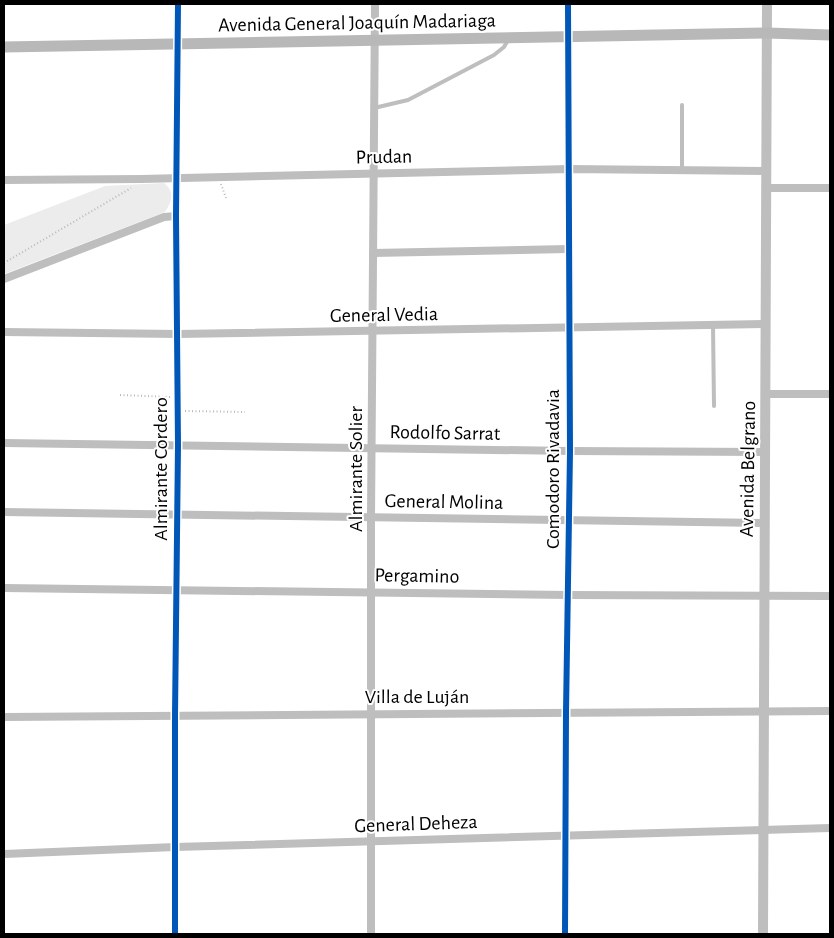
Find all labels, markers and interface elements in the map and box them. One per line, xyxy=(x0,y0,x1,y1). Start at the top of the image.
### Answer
street label: Avenida General Joaquín Madariaga xyxy=(218,11,496,35)
street label: Prudan xyxy=(356,147,412,167)
street label: General Vedia xyxy=(330,304,438,326)
street label: Comodoro Rivadavia xyxy=(543,389,563,549)
street label: Almirante Cordero xyxy=(151,397,171,541)
street label: Avenida Belgrano xyxy=(737,401,759,537)
street label: Almirante Solier xyxy=(346,406,366,532)
street label: Rodolfo Sarrat xyxy=(390,422,501,444)
street label: General Molina xyxy=(385,491,503,513)
street label: Pergamino xyxy=(374,565,460,587)
street label: Villa de Luján xyxy=(365,687,469,707)
street label: General Deheza xyxy=(354,812,478,836)

